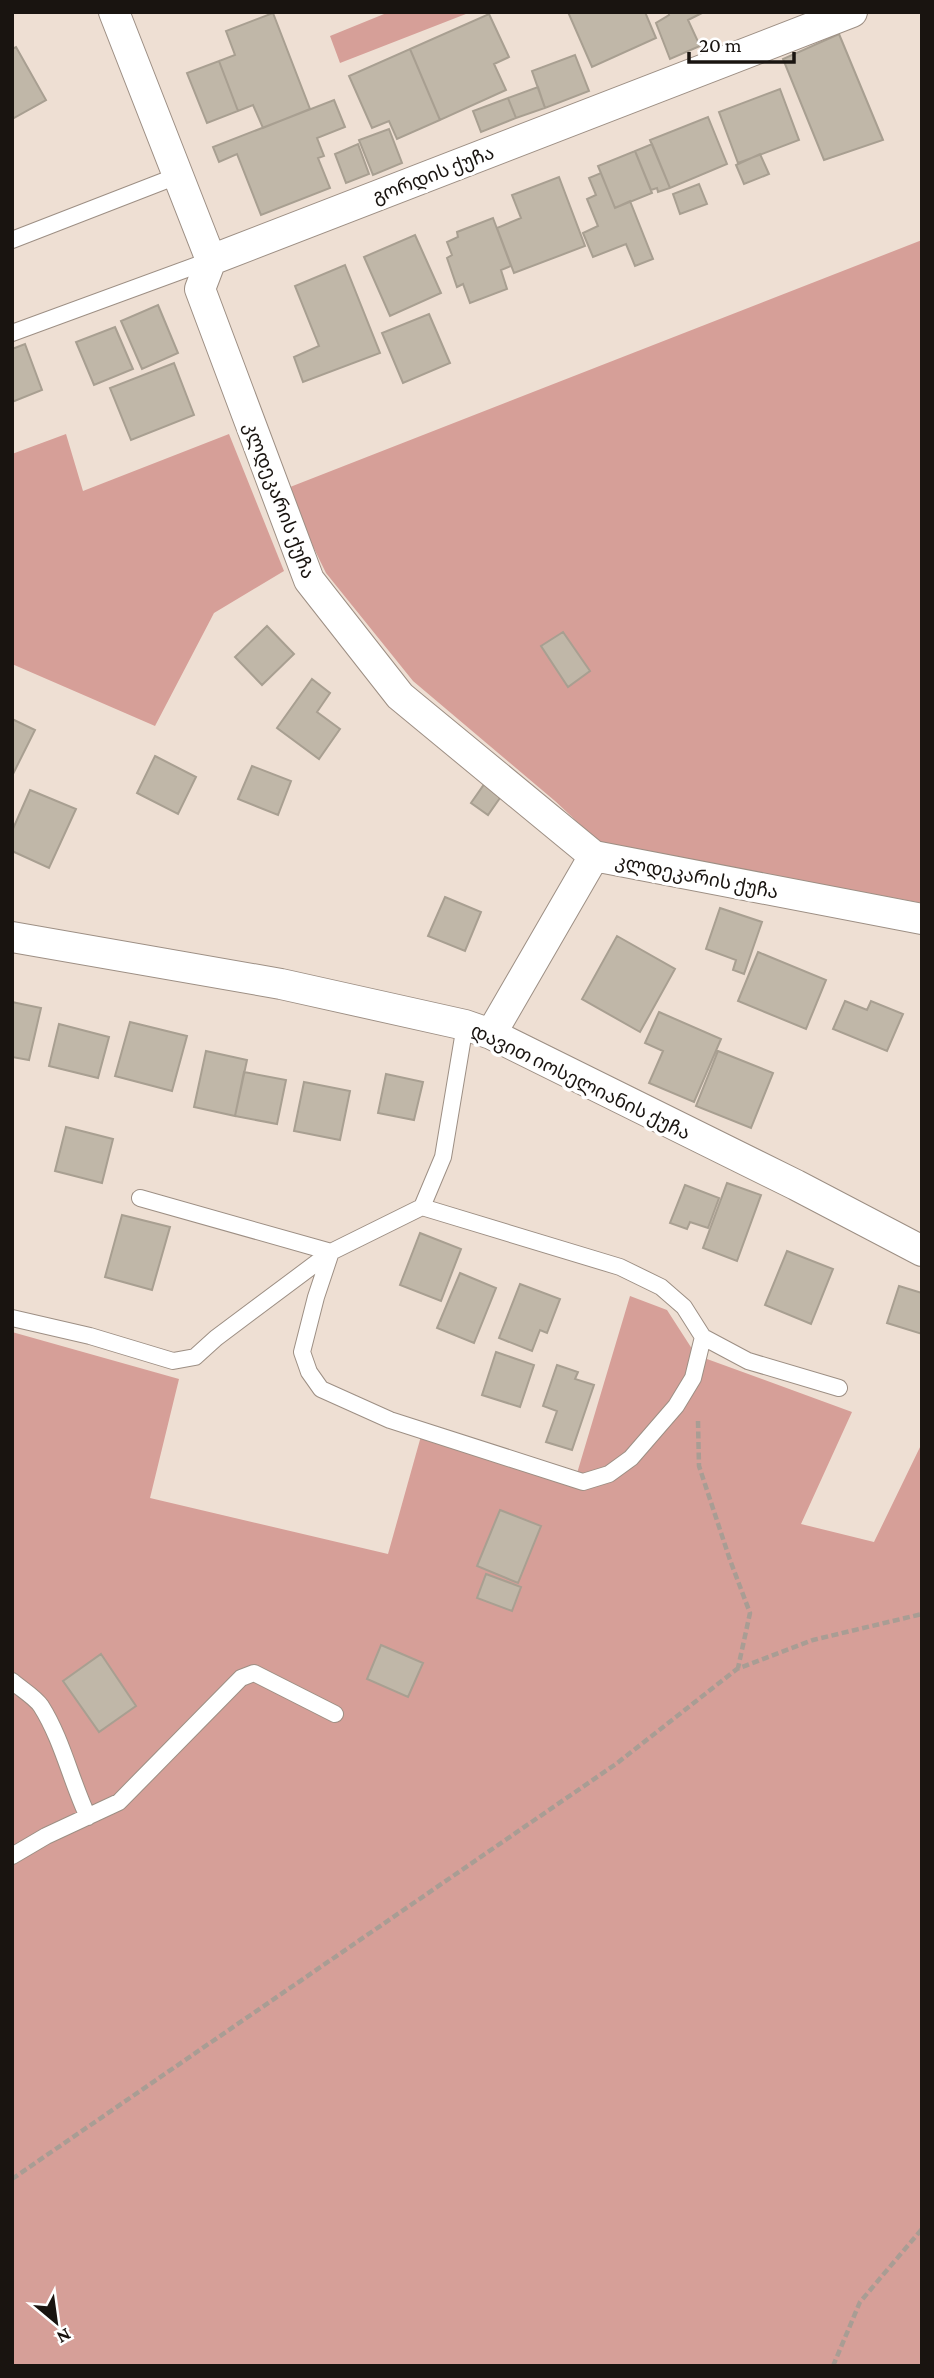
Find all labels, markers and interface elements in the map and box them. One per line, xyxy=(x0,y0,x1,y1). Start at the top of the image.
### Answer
scale bar xyxy=(689,21,794,65)
text: 20 m xyxy=(699,33,742,57)
street label: გორდის ქუჩა xyxy=(369,142,498,209)
street label: კლდეკარის ქუჩა xyxy=(238,419,319,582)
street label: კლდეკარის ქუჩა xyxy=(613,850,780,905)
street label: დავით იოსელიანის ქუჩა xyxy=(467,1019,694,1146)
north arrow xyxy=(21,2287,91,2357)
text: N xyxy=(53,2324,75,2349)

